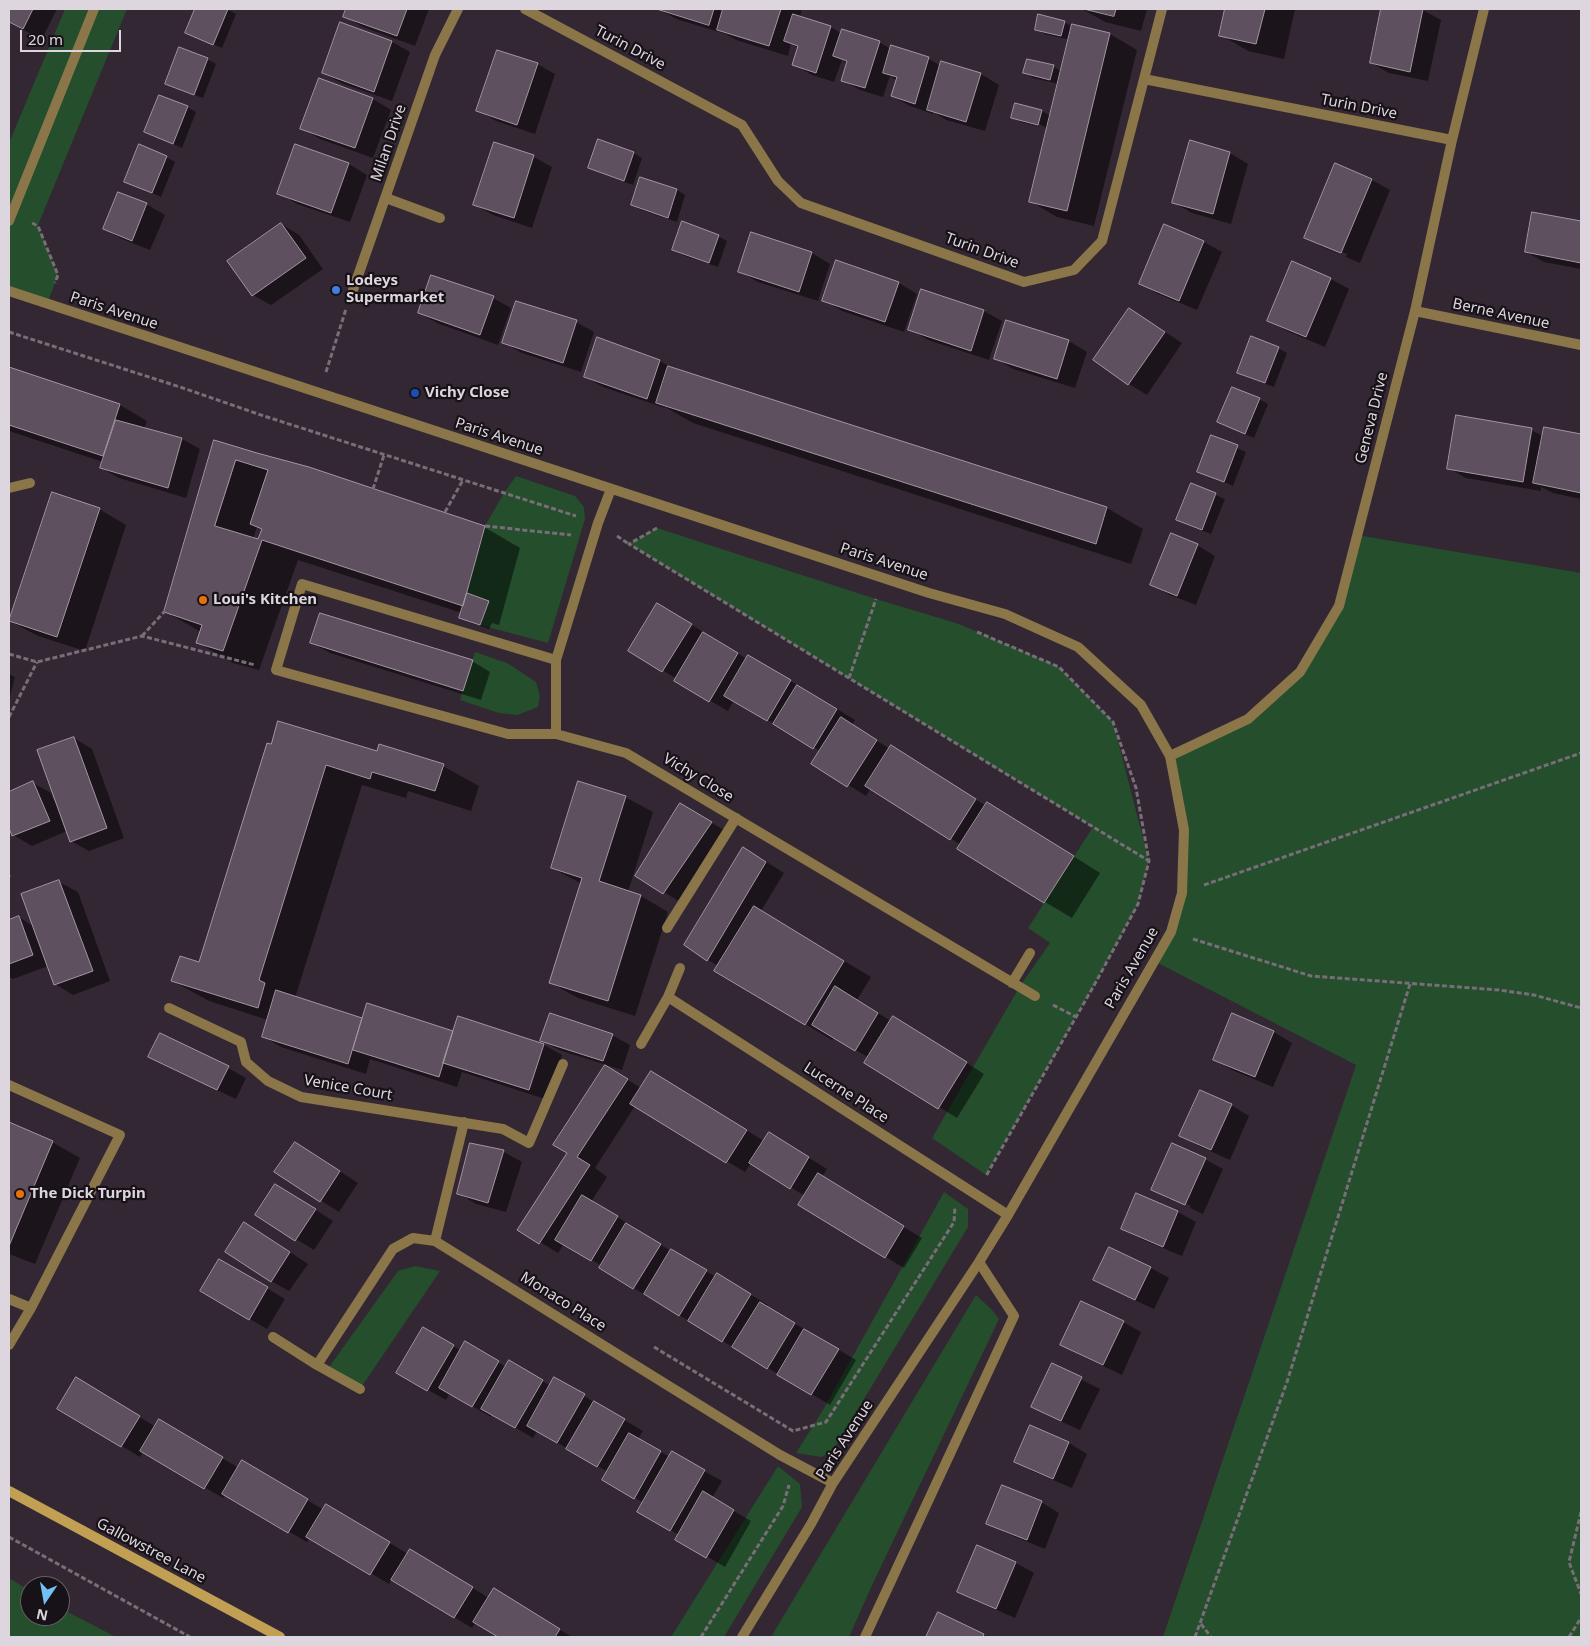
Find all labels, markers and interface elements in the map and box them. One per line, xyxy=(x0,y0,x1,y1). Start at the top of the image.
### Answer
scale bar xyxy=(22,20,124,52)
street label: Turin Drive xyxy=(592,22,668,74)
text: 20 m xyxy=(28,29,63,49)
street label: Turin Drive xyxy=(1319,91,1399,123)
street label: Milan Drive xyxy=(367,102,411,184)
street label: Turin Drive xyxy=(943,229,1021,273)
place label: Lodeys Supermarket xyxy=(346,272,444,307)
marker: Lodeys Supermarket xyxy=(330,284,342,296)
street label: Paris Avenue xyxy=(68,288,160,334)
street label: Berne Avenue xyxy=(1451,295,1551,333)
street label: Geneva Drive xyxy=(1352,370,1392,466)
place label: Vichy Close xyxy=(425,384,509,402)
marker: Vichy Close xyxy=(409,387,421,399)
street label: Paris Avenue xyxy=(453,414,545,460)
street label: Paris Avenue xyxy=(838,539,930,585)
place label: Loui's Kitchen xyxy=(213,591,317,609)
marker: Loui's Kitchen xyxy=(197,594,209,606)
street label: Vichy Close xyxy=(660,750,736,806)
street label: Paris Avenue xyxy=(1101,924,1163,1012)
street label: Lucerne Place xyxy=(800,1059,892,1127)
street label: Venice Court xyxy=(302,1071,394,1105)
place label: The Dick Turpin xyxy=(30,1185,146,1203)
marker: The Dick Turpin xyxy=(14,1188,26,1200)
street label: Monaco Place xyxy=(517,1269,609,1335)
street label: Paris Avenue xyxy=(813,1397,877,1483)
street label: Gallowstree Lane xyxy=(93,1515,209,1587)
north arrow xyxy=(20,1576,70,1626)
text: N xyxy=(34,1605,50,1626)

